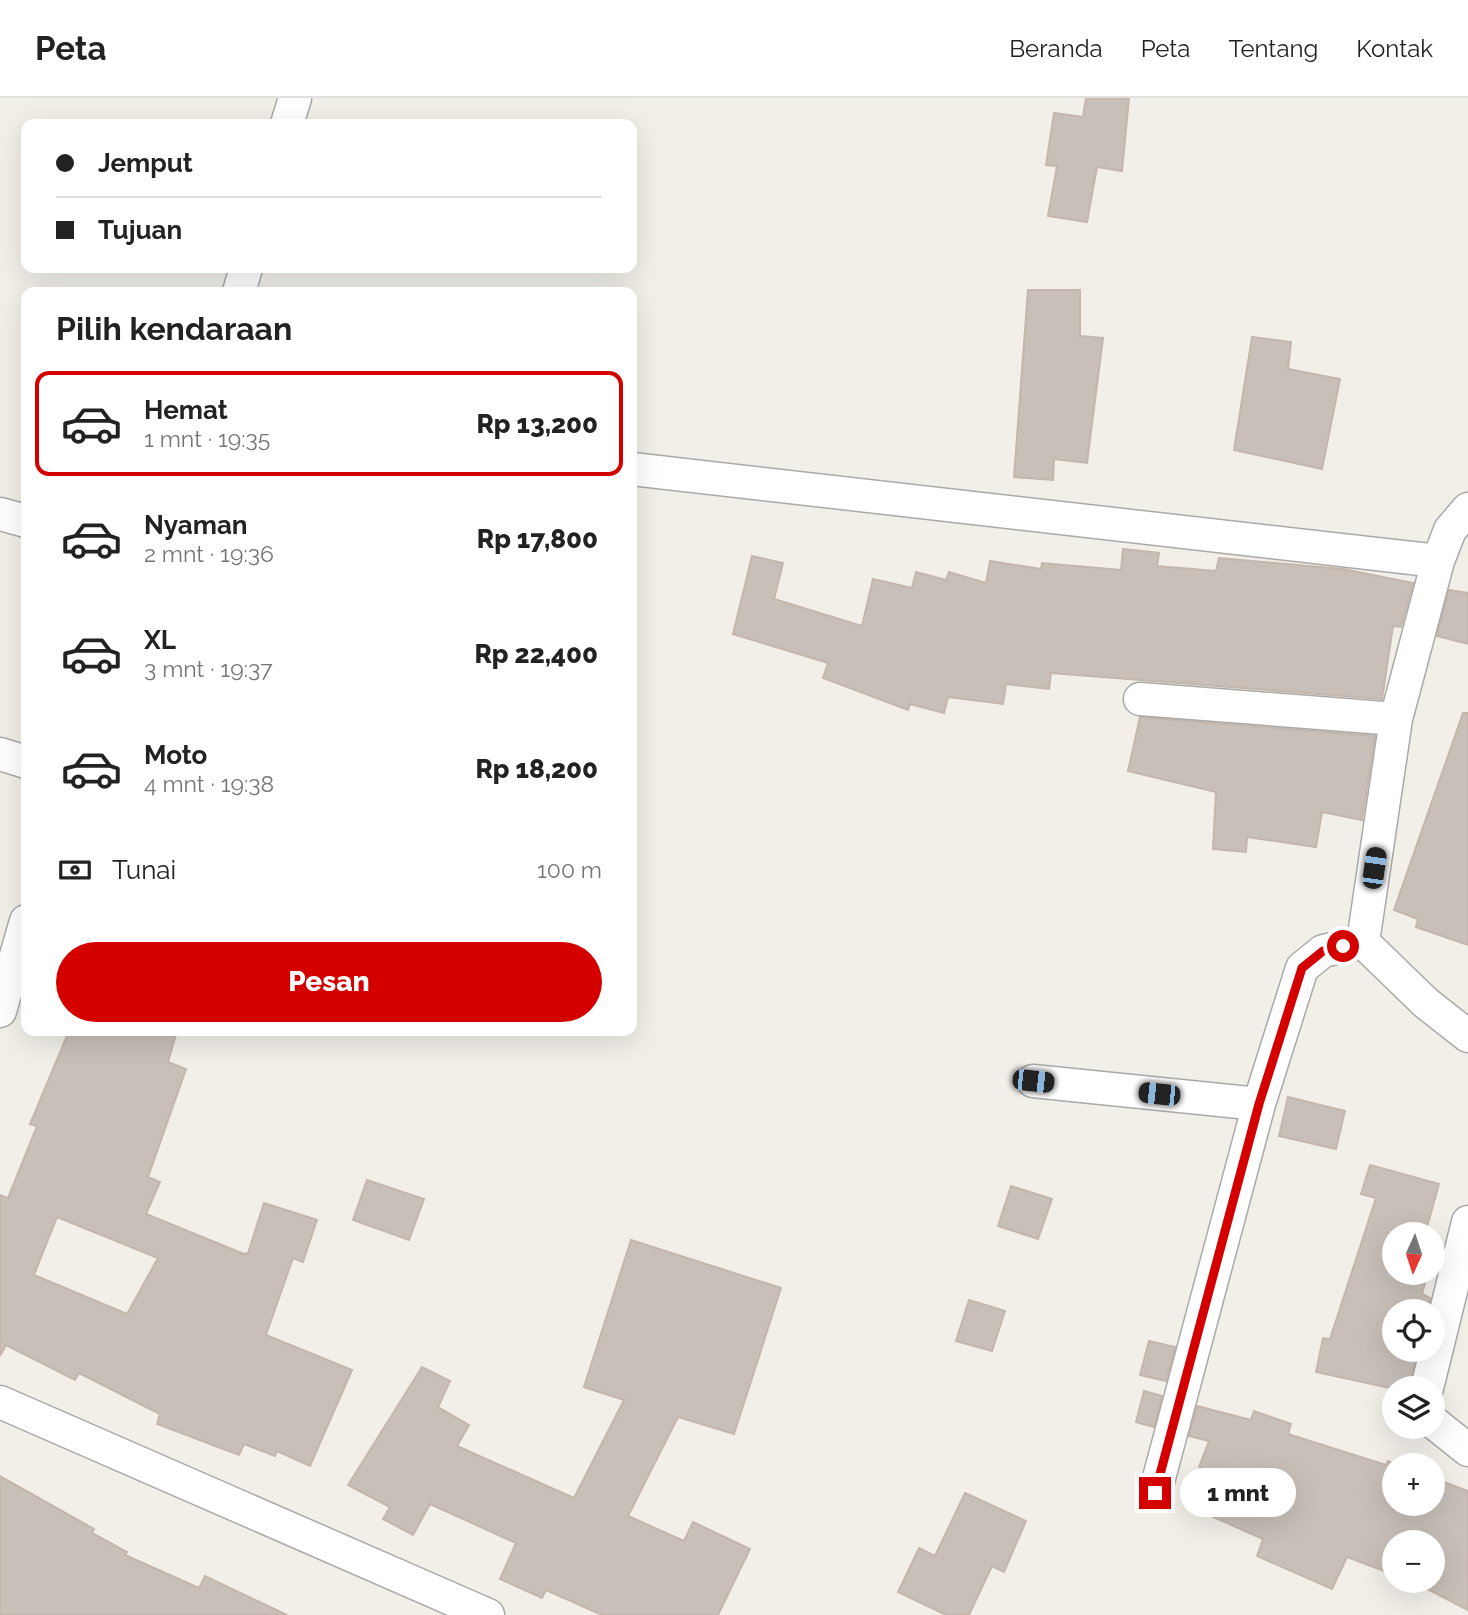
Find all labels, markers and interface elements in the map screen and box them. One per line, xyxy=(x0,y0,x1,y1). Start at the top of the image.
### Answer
text: Peta xyxy=(35,29,106,68)
text: Beranda xyxy=(1009,34,1103,63)
text: Peta xyxy=(1141,34,1190,63)
text: Tentang xyxy=(1228,34,1318,63)
text: Kontak xyxy=(1356,34,1433,63)
text: Jemput xyxy=(98,148,193,178)
text: Tujuan xyxy=(98,215,182,245)
text: Pilih kendaraan xyxy=(56,310,292,347)
icon: car xyxy=(60,392,123,455)
text: Hemat xyxy=(144,395,228,425)
text: Rp 13,200 xyxy=(476,409,598,439)
text: 1 mnt · 19:35 xyxy=(144,425,270,452)
icon: car xyxy=(60,507,123,570)
text: Nyaman xyxy=(144,510,248,540)
text: Rp 17,800 xyxy=(477,524,598,554)
text: 2 mnt · 19:36 xyxy=(144,540,274,567)
icon: car xyxy=(60,622,123,685)
text: XL xyxy=(144,625,176,655)
text: Rp 22,400 xyxy=(475,639,598,669)
text: 3 mnt · 19:37 xyxy=(144,655,272,682)
icon: car xyxy=(60,737,123,800)
text: Moto xyxy=(144,740,207,770)
text: Rp 18,200 xyxy=(475,754,598,784)
text: 4 mnt · 19:38 xyxy=(144,770,274,797)
car xyxy=(1361,846,1388,890)
icon: cash xyxy=(56,851,94,889)
text: Tunai xyxy=(112,855,176,885)
text: 100 m xyxy=(537,856,602,883)
route start xyxy=(1327,930,1359,962)
button: Pesan xyxy=(56,942,602,1022)
car xyxy=(1012,1068,1055,1094)
car xyxy=(1138,1081,1181,1107)
north arrow xyxy=(1382,1222,1446,1284)
map controls xyxy=(1382,1222,1445,1593)
button: locate xyxy=(1382,1299,1445,1362)
button: layers xyxy=(1382,1376,1445,1439)
button: + xyxy=(1382,1453,1445,1516)
callout: 1 mnt xyxy=(1180,1468,1295,1518)
route end xyxy=(1139,1477,1171,1509)
text: 1 mnt xyxy=(1207,1479,1269,1506)
button: − xyxy=(1382,1530,1445,1593)

